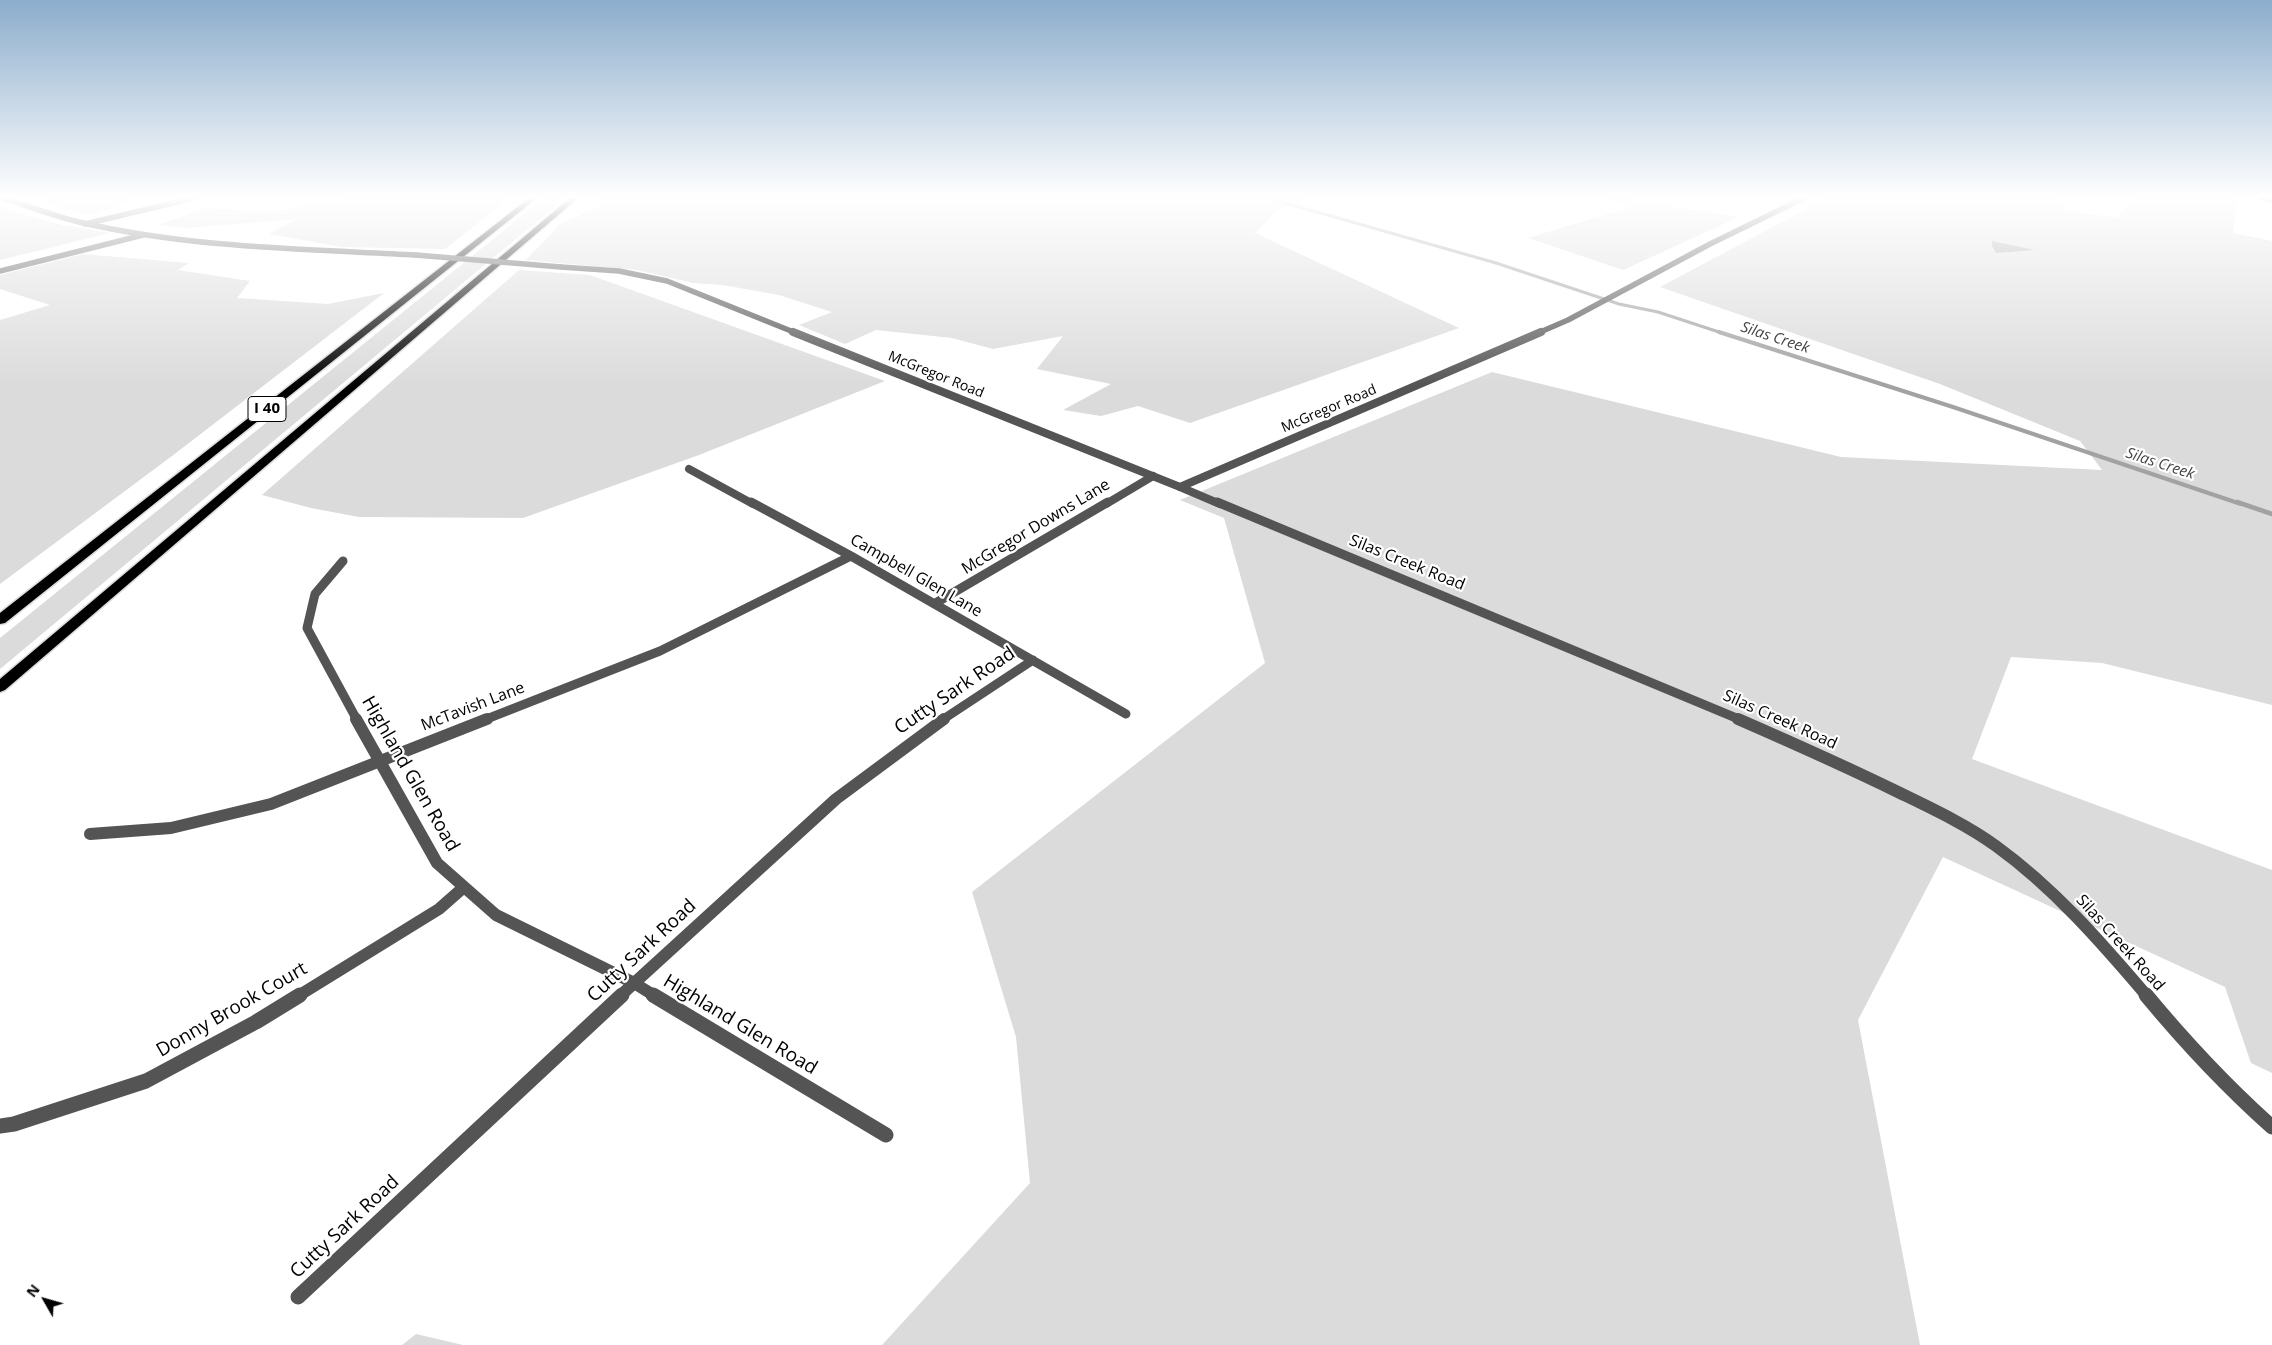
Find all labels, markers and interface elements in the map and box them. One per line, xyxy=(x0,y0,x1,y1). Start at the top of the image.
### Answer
water label: Silas Creek xyxy=(1738,318,1812,358)
street label: McGregor Road xyxy=(886,348,986,402)
street label: McGregor Road xyxy=(1279,381,1379,437)
road number: I 40 xyxy=(248,396,286,422)
water label: Silas Creek xyxy=(2123,444,2197,484)
street label: McGregor Downs Lane xyxy=(958,475,1114,579)
street label: Campbell Glen Lane xyxy=(847,530,985,622)
street label: Silas Creek Road xyxy=(1346,531,1468,595)
street label: Cutty Sark Road xyxy=(890,642,1020,740)
street label: McTavish Lane xyxy=(418,678,528,736)
street label: Silas Creek Road xyxy=(1720,686,1840,754)
street label: Highland Glen Road xyxy=(356,692,464,856)
street label: Silas Creek Road xyxy=(2072,891,2168,995)
street label: Cutty Sark Road xyxy=(583,895,701,1007)
street label: Donny Brook Court xyxy=(153,958,311,1062)
street label: Highland Glen Road xyxy=(659,970,821,1080)
street label: Cutty Sark Road xyxy=(286,1171,404,1283)
north arrow xyxy=(20,1275,70,1325)
text: N xyxy=(22,1280,44,1301)

